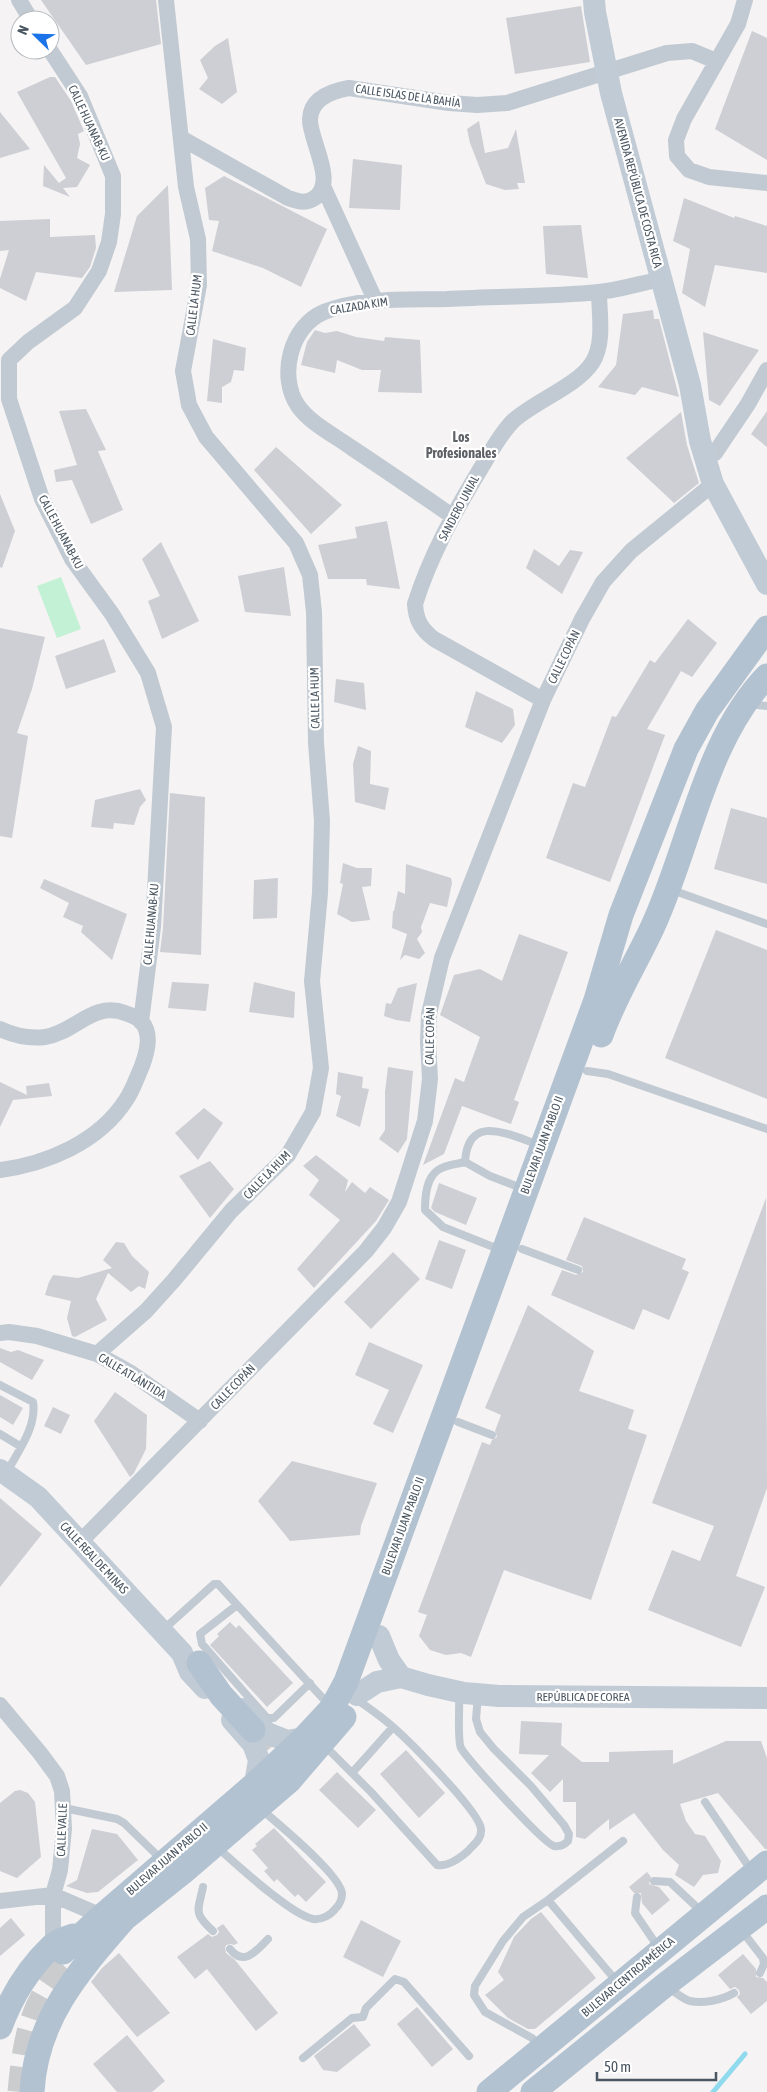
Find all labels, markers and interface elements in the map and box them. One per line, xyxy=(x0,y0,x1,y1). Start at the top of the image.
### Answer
north arrow xyxy=(10,10,60,60)
text: N xyxy=(14,23,32,37)
street label: CALLE ISLAS DE LA BAHÍA xyxy=(355,82,461,110)
street label: CALLE HUANAB-KU xyxy=(65,83,113,163)
street label: AVENIDA REPÚBLICA DE COSTA RICA xyxy=(611,116,665,270)
street label: CALLE LA HUM xyxy=(183,274,205,336)
street label: CALZADA KIM xyxy=(329,295,389,317)
district label: Los Profesionales xyxy=(426,429,496,461)
street label: SANDERO UNIAL xyxy=(436,473,482,543)
street label: CALLE HUANAB-KU xyxy=(36,493,86,571)
street label: CALLE COPÁN xyxy=(545,628,583,686)
street label: CALLE LA HUM xyxy=(307,667,323,729)
street label: CALLE HUANAB-KU xyxy=(140,883,162,965)
street label: CALLE COPÁN xyxy=(422,1007,438,1065)
street label: BULEVAR JUAN PABLO II xyxy=(518,1094,566,1196)
street label: CALLE LA HUM xyxy=(241,1148,293,1202)
street label: CALLE ATLÁNTIDA xyxy=(96,1350,169,1402)
street label: CALLE COPÁN xyxy=(208,1361,258,1413)
street label: BULEVAR JUAN PABLO II xyxy=(379,1475,427,1577)
street label: CALLE REAL DE MINAS xyxy=(57,1519,131,1597)
street label: REPÚBLICA DE COREA xyxy=(536,1690,630,1704)
street label: CALLE VALLE xyxy=(54,1803,70,1857)
street label: BULEVAR JUAN PABLO II xyxy=(123,1820,211,1898)
street label: BULEVAR CENTROAMÉRICA xyxy=(579,1934,677,2020)
scale bar xyxy=(597,2050,716,2082)
text: 50 m xyxy=(604,2058,631,2075)

